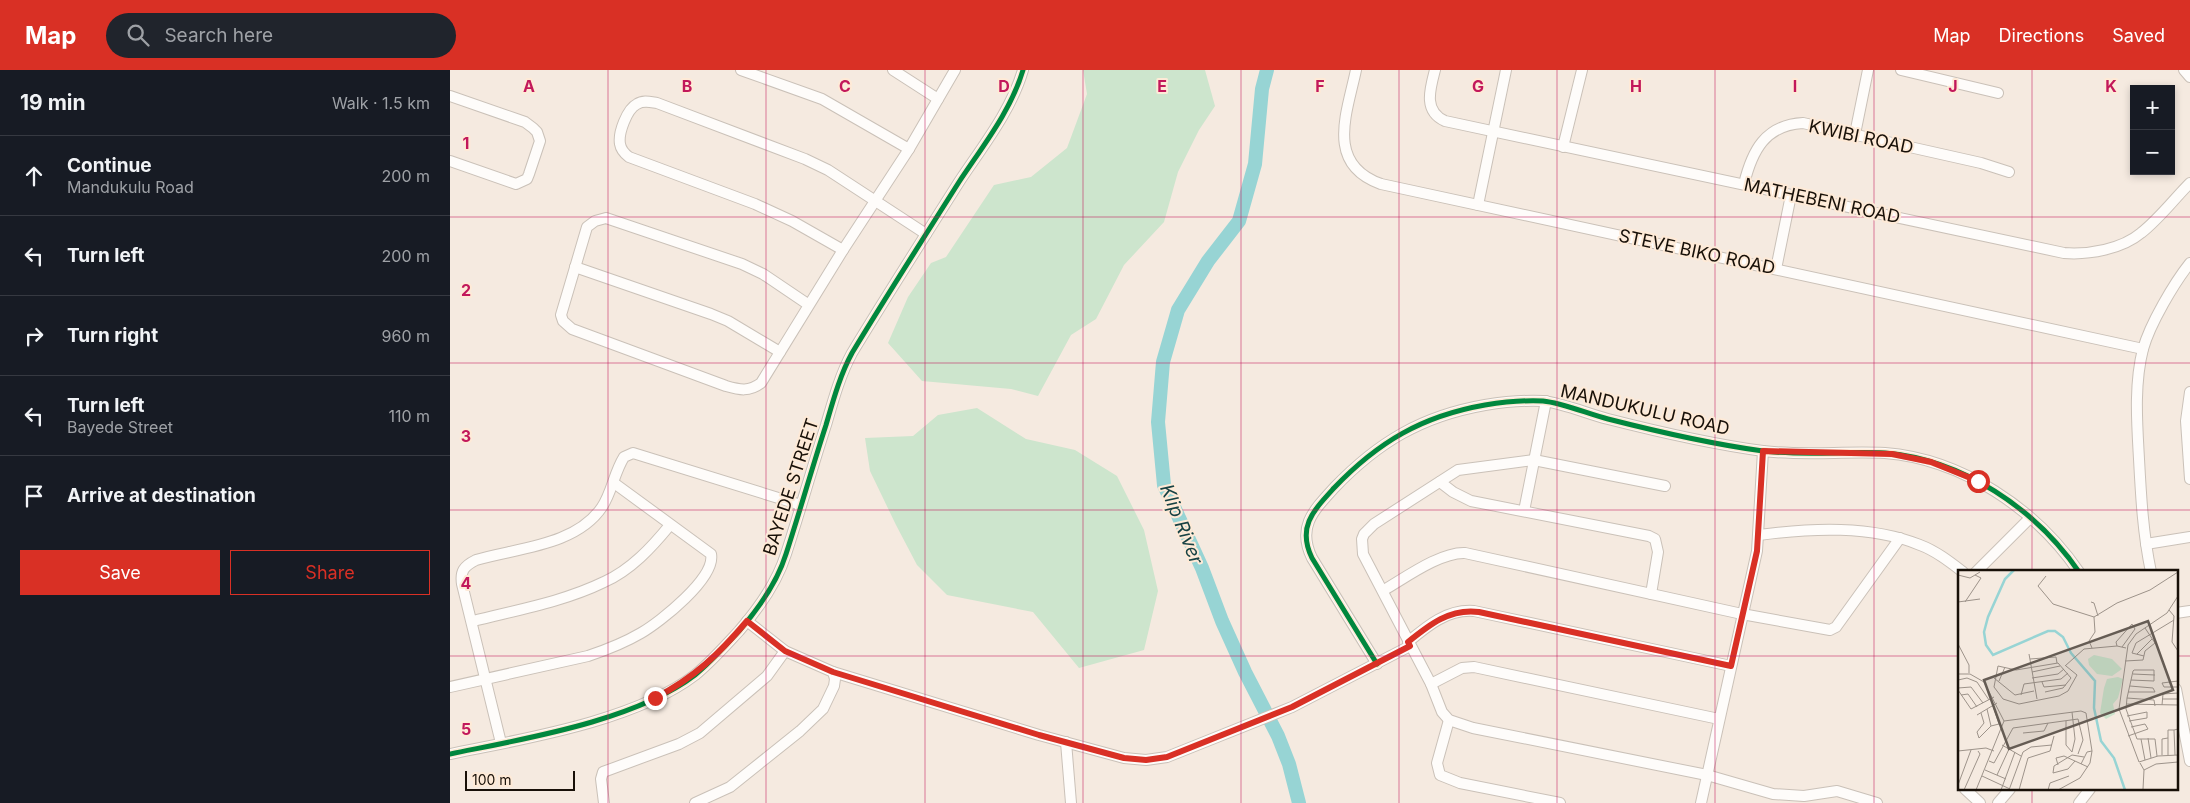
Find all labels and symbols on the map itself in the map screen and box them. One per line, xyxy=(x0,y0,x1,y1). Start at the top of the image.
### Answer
text: A xyxy=(523,76,535,96)
text: B xyxy=(682,76,692,96)
text: C xyxy=(839,76,851,96)
text: D xyxy=(998,76,1010,96)
text: E xyxy=(1157,76,1167,96)
text: F xyxy=(1315,76,1325,96)
text: G xyxy=(1472,76,1484,96)
text: H xyxy=(1630,76,1642,96)
text: I xyxy=(1793,76,1797,96)
text: J xyxy=(1948,76,1958,96)
text: K xyxy=(2105,76,2117,96)
street label: KWIBI ROAD xyxy=(1807,115,1915,158)
text: 1 xyxy=(463,133,469,153)
street label: MATHEBENI ROAD xyxy=(1742,174,1902,227)
street label: STEVE BIKO ROAD xyxy=(1617,225,1777,278)
text: 2 xyxy=(461,280,471,300)
street label: MANDUKULU ROAD xyxy=(1559,380,1732,439)
street label: BAYEDE STREET xyxy=(758,416,823,558)
text: 3 xyxy=(461,426,471,446)
route start xyxy=(1967,470,1990,493)
water label: Klip River xyxy=(1155,481,1208,568)
inset map xyxy=(1958,570,2178,790)
text: 4 xyxy=(461,573,472,593)
route end xyxy=(644,687,667,710)
text: 5 xyxy=(461,719,471,739)
scale bar xyxy=(465,768,575,791)

